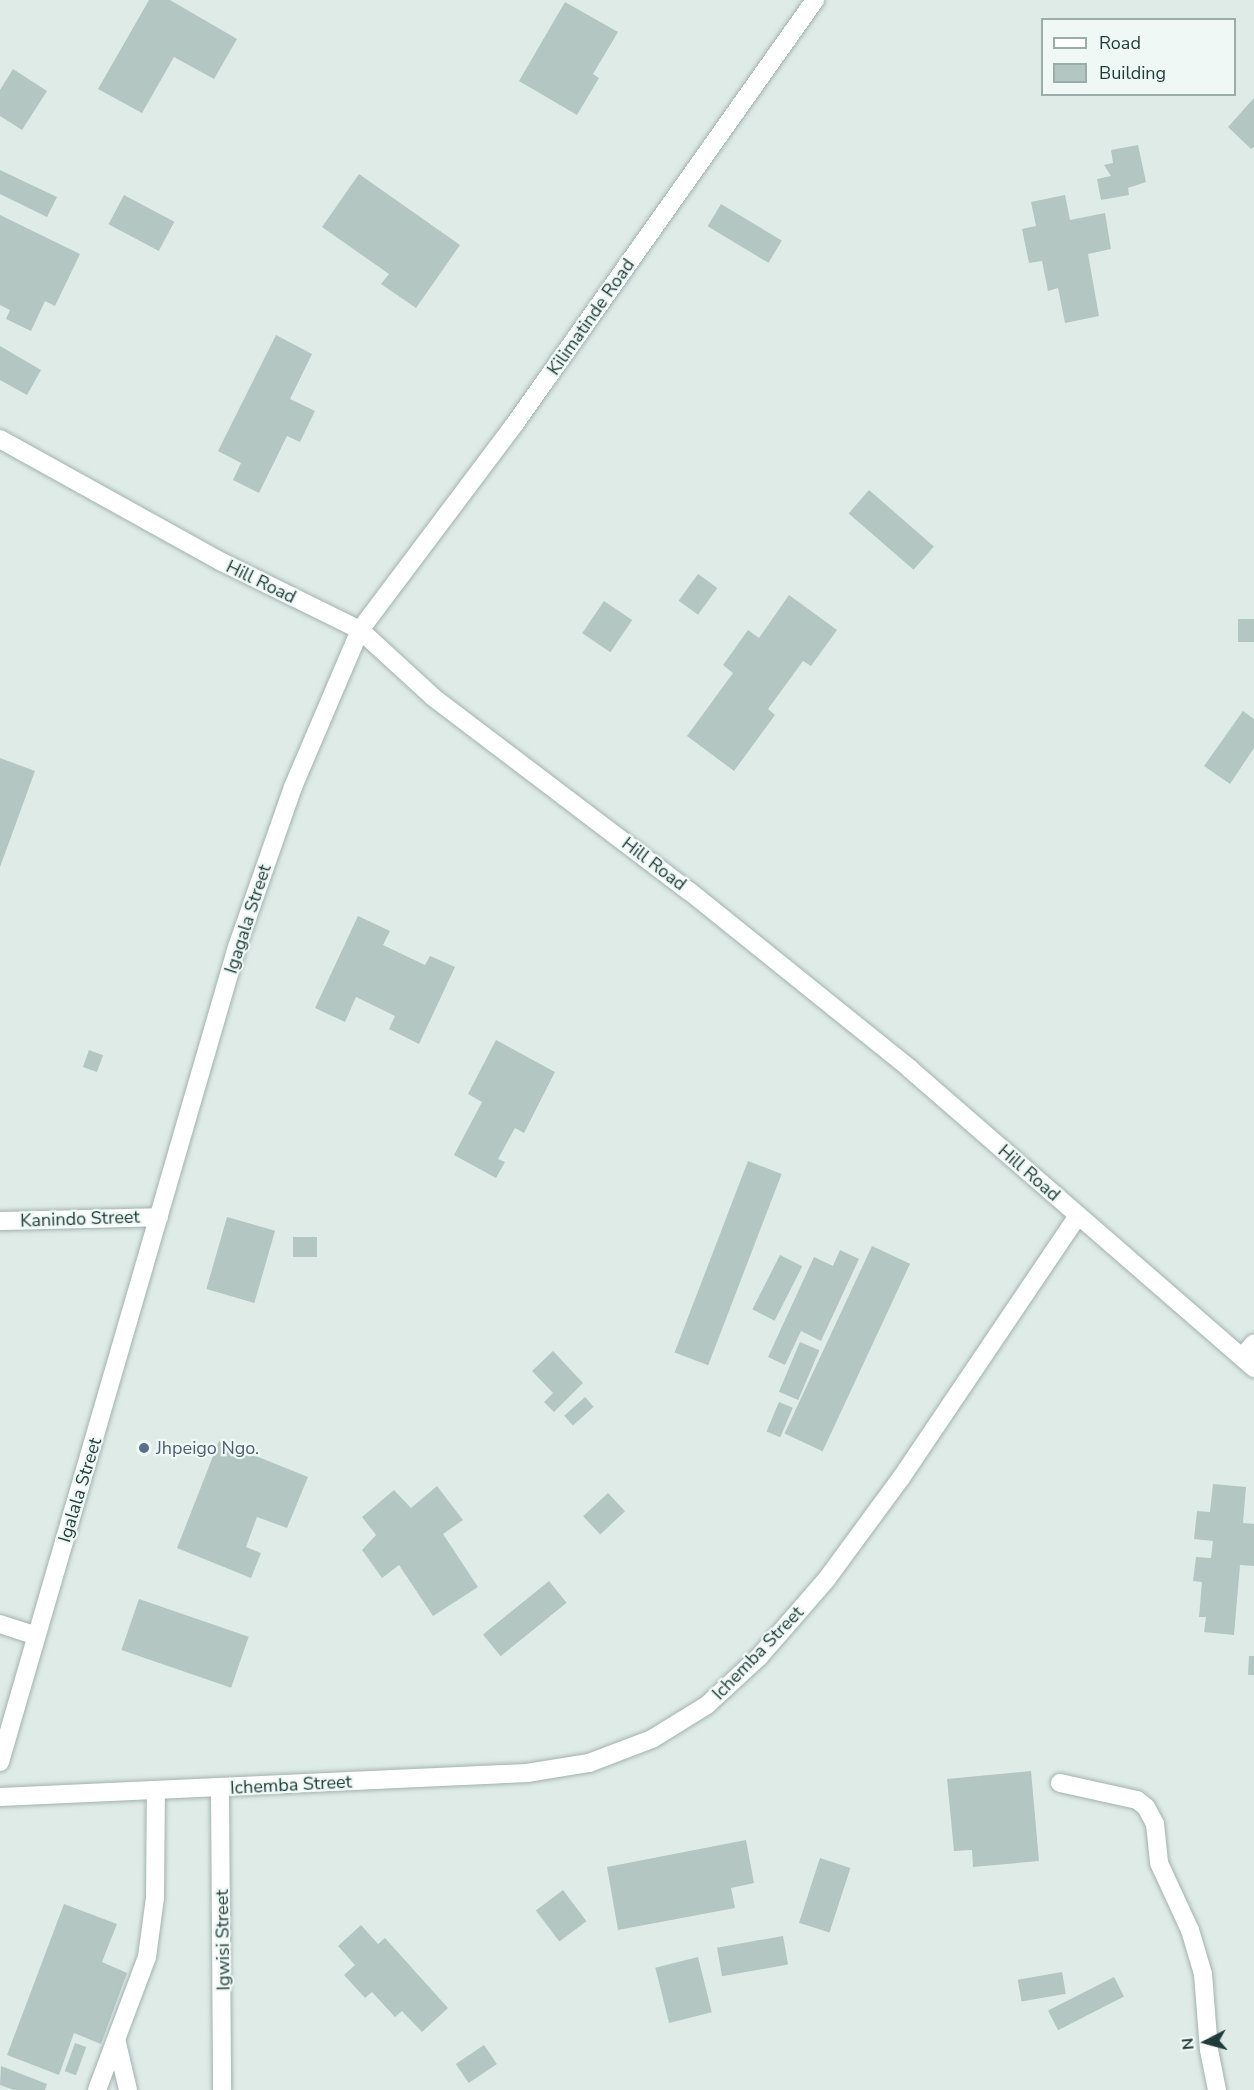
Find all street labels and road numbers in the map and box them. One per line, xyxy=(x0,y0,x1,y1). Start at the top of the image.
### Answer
street label: Kilimatinde Road xyxy=(543,255,639,379)
street label: Hill Road xyxy=(223,556,299,608)
street label: Hill Road xyxy=(618,833,690,895)
street label: Igagala Street xyxy=(220,862,276,976)
street label: Hill Road xyxy=(994,1140,1064,1206)
street label: Kanindo Street xyxy=(20,1206,140,1232)
street label: Igalala Street xyxy=(54,1435,106,1545)
street label: Ichemba Street xyxy=(708,1602,808,1704)
street label: Ichemba Street xyxy=(230,1771,352,1799)
street label: Igwisi Street xyxy=(211,1889,235,1991)

